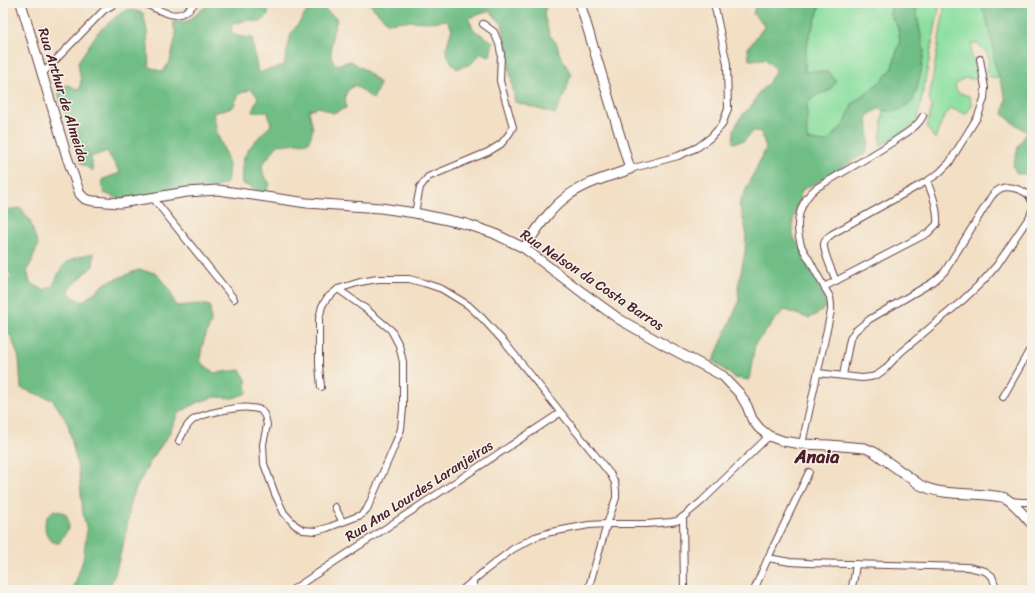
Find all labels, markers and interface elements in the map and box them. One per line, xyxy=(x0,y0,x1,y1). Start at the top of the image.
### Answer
street label: Rua Arthur de Almeida xyxy=(31,25,95,165)
street label: Rua Nelson da Costa Barros xyxy=(515,222,669,338)
street label: Rua Ana Lourdes Laranjeiras xyxy=(340,433,498,548)
district label: Anaia xyxy=(794,441,840,473)

